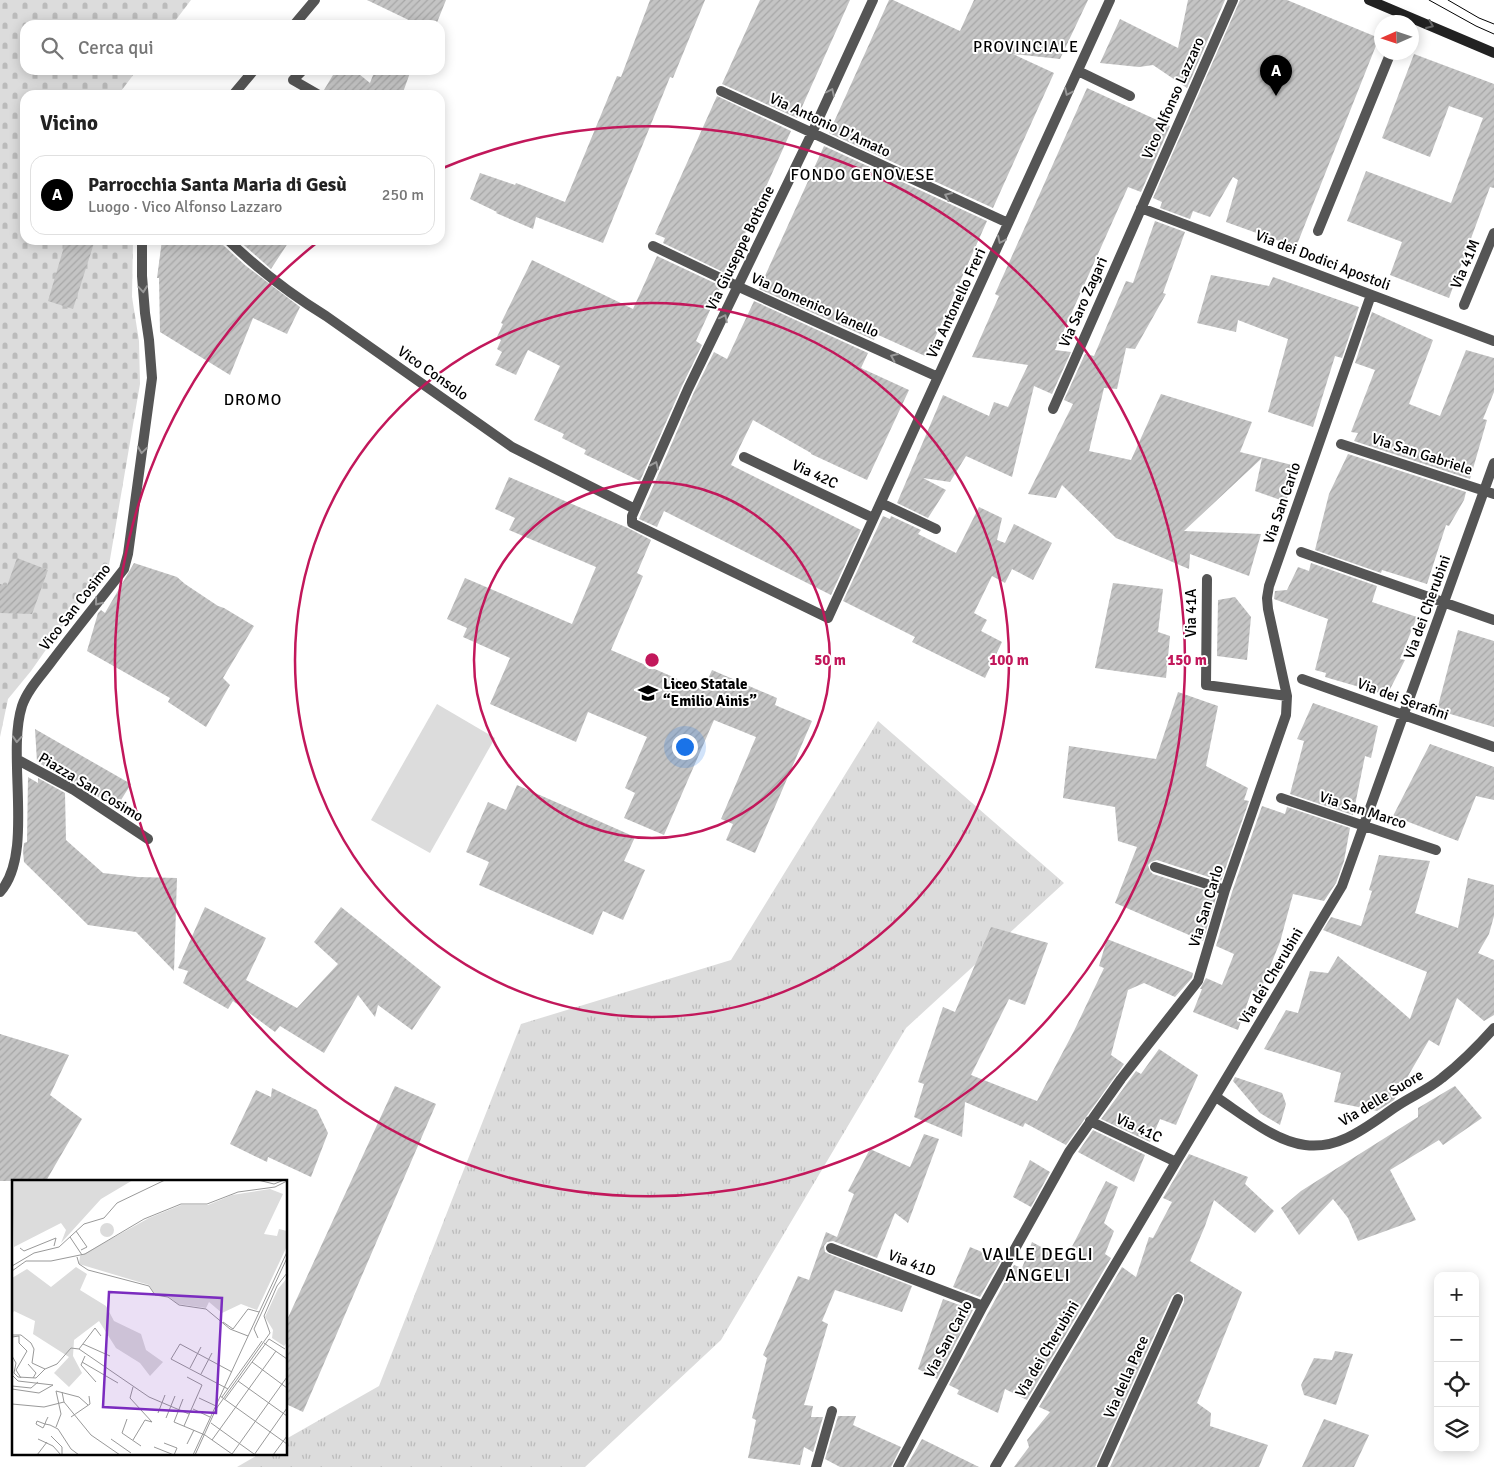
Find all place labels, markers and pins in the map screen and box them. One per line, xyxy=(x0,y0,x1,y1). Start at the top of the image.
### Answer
pin: A xyxy=(1260,55,1292,96)
centre of rings xyxy=(643,651,661,669)
place label: Liceo Statale “Emilio Ainis” xyxy=(663,675,757,710)
school or university icon: Liceo Statale “Emilio Ainis” xyxy=(637,682,659,704)

